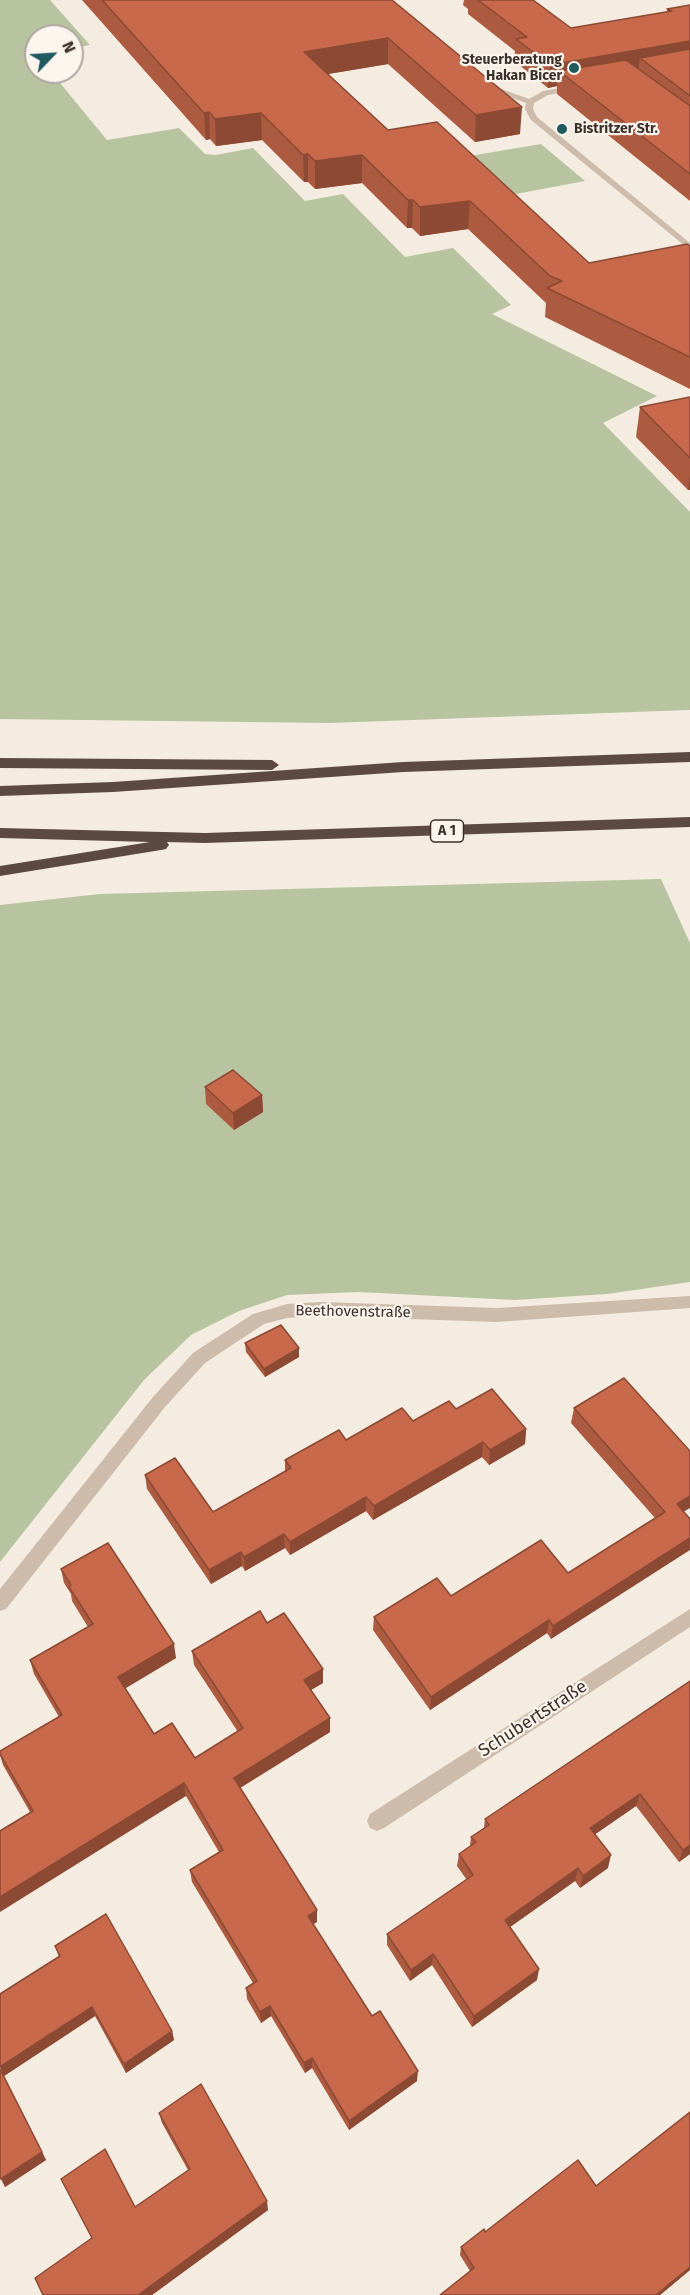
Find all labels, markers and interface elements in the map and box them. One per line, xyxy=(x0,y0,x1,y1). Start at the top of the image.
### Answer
north arrow xyxy=(24,24,84,84)
text: N xyxy=(58,38,80,56)
place label: Steuerberatung Hakan Bicer xyxy=(462,52,562,84)
marker: Steuerberatung Hakan Bicer xyxy=(567,61,581,75)
place label: Bistritzer Str. xyxy=(574,121,658,137)
marker: Bistritzer Str. xyxy=(555,122,569,136)
road number: A 1 xyxy=(430,820,464,842)
street label: Beethovenstraße xyxy=(295,1302,411,1322)
street label: Schubertstraße xyxy=(475,1676,591,1762)

